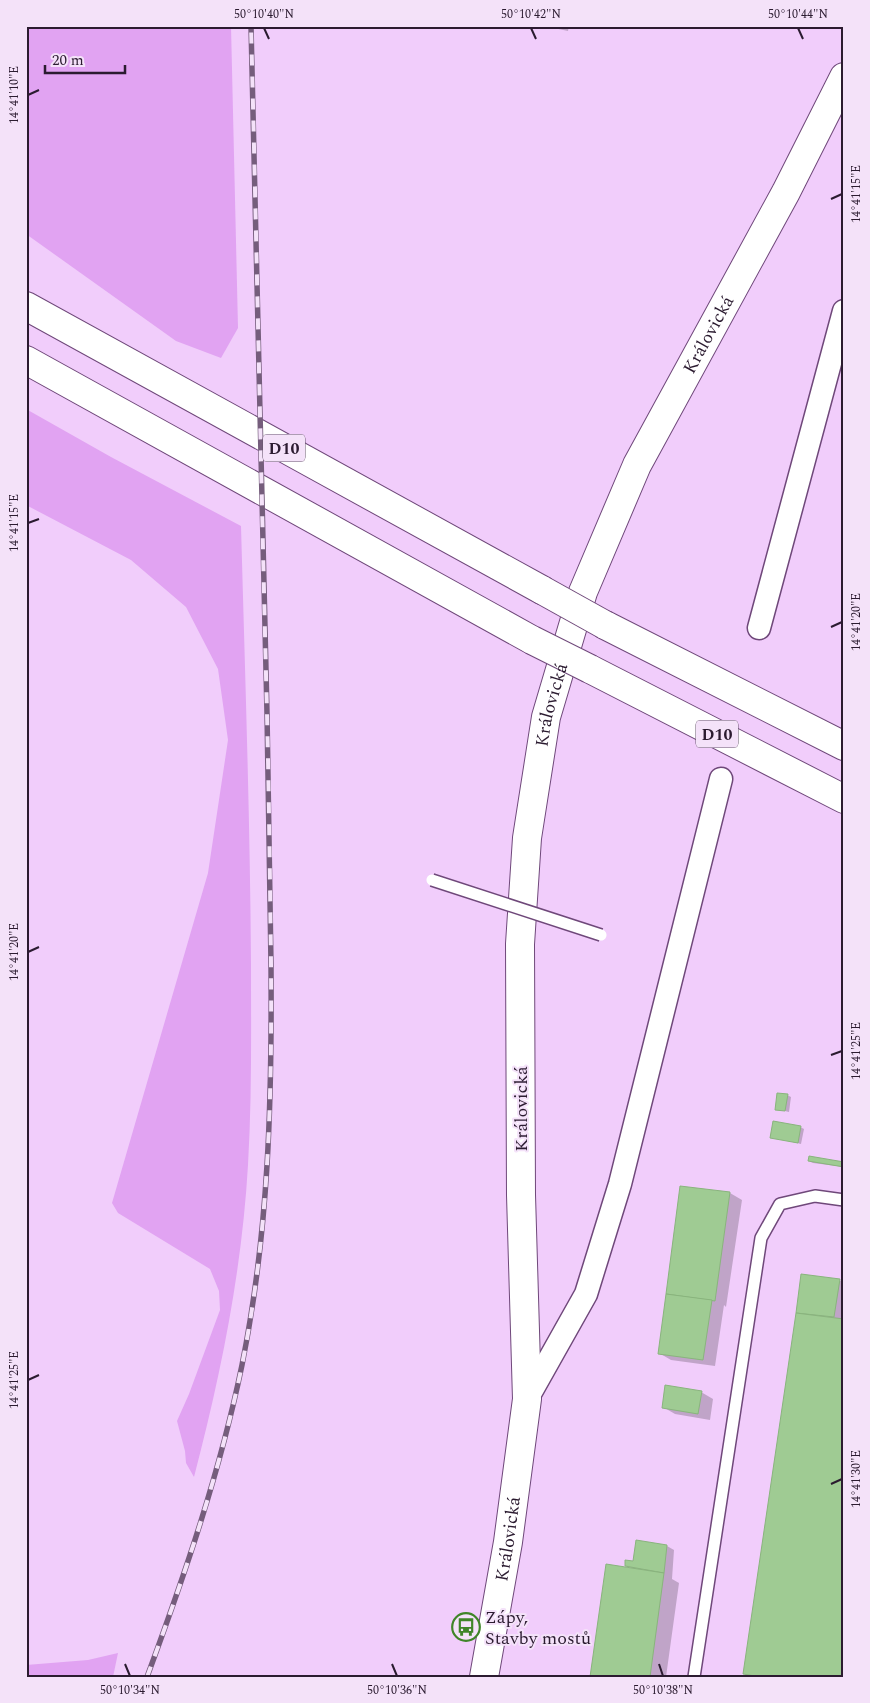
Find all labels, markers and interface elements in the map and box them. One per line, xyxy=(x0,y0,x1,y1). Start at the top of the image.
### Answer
text: 50°10'40"N xyxy=(234,5,294,24)
text: 50°10'42"N xyxy=(501,5,561,24)
text: 50°10'44"N xyxy=(768,5,828,24)
scale bar xyxy=(45,42,125,74)
text: 20 m xyxy=(52,49,84,72)
text: 14°41'10"E xyxy=(5,66,24,124)
text: 14°41'15"E xyxy=(847,165,866,223)
street label: Královická xyxy=(676,291,741,379)
road number: D10 xyxy=(263,434,305,462)
text: 14°41'15"E xyxy=(5,494,24,552)
text: 14°41'20"E xyxy=(847,593,866,651)
street label: Královická xyxy=(529,660,575,749)
road number: D10 xyxy=(696,721,738,748)
text: 14°41'20"E xyxy=(5,923,24,981)
text: 14°41'25"E xyxy=(847,1022,866,1080)
street label: Královická xyxy=(508,1066,535,1152)
text: 14°41'25"E xyxy=(5,1351,24,1409)
text: 14°41'30"E xyxy=(847,1450,866,1508)
street label: Královická xyxy=(488,1495,528,1584)
place label: Zápy, Stavby mostů xyxy=(485,1604,591,1652)
bus stop icon: Zápy, Stavby mostů xyxy=(451,1612,481,1642)
text: 50°10'34"N xyxy=(100,1681,160,1700)
text: 50°10'36"N xyxy=(367,1681,427,1700)
text: 50°10'38"N xyxy=(633,1681,693,1700)

